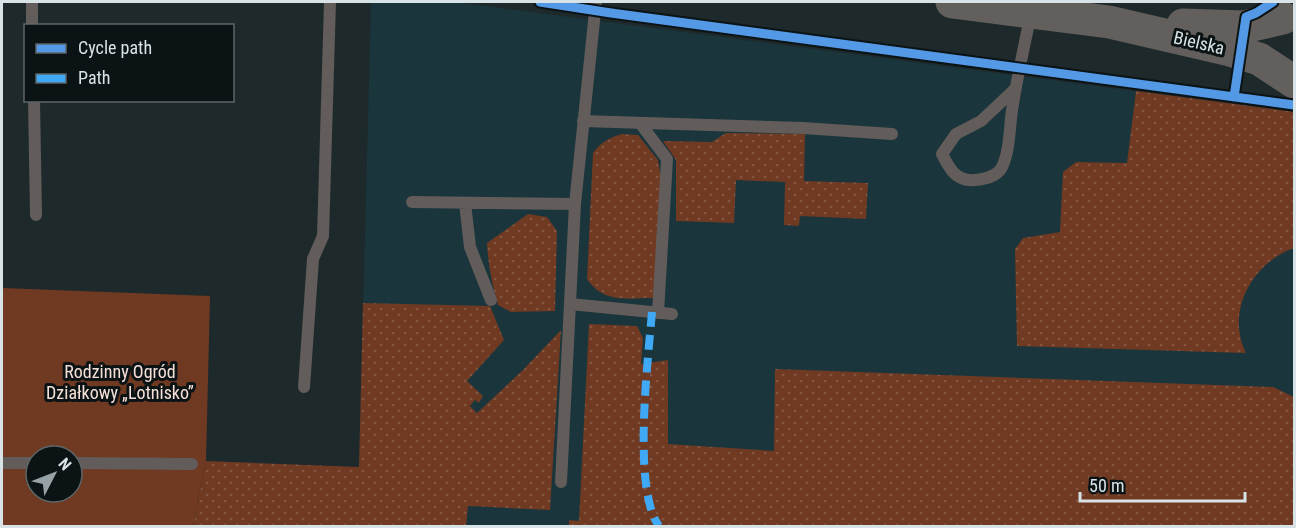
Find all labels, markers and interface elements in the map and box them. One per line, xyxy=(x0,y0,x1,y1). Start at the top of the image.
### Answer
legend xyxy=(24,24,234,102)
street label: Bielska xyxy=(1172,26,1227,59)
text: Cycle path xyxy=(78,37,152,58)
text: Path xyxy=(78,67,111,88)
park label: Rodzinny Ogród Działkowy „Lotnisko” xyxy=(46,361,194,403)
north arrow xyxy=(24,444,84,504)
text: N xyxy=(54,454,75,474)
scale bar xyxy=(1080,465,1245,503)
text: 50 m xyxy=(1089,475,1124,496)

